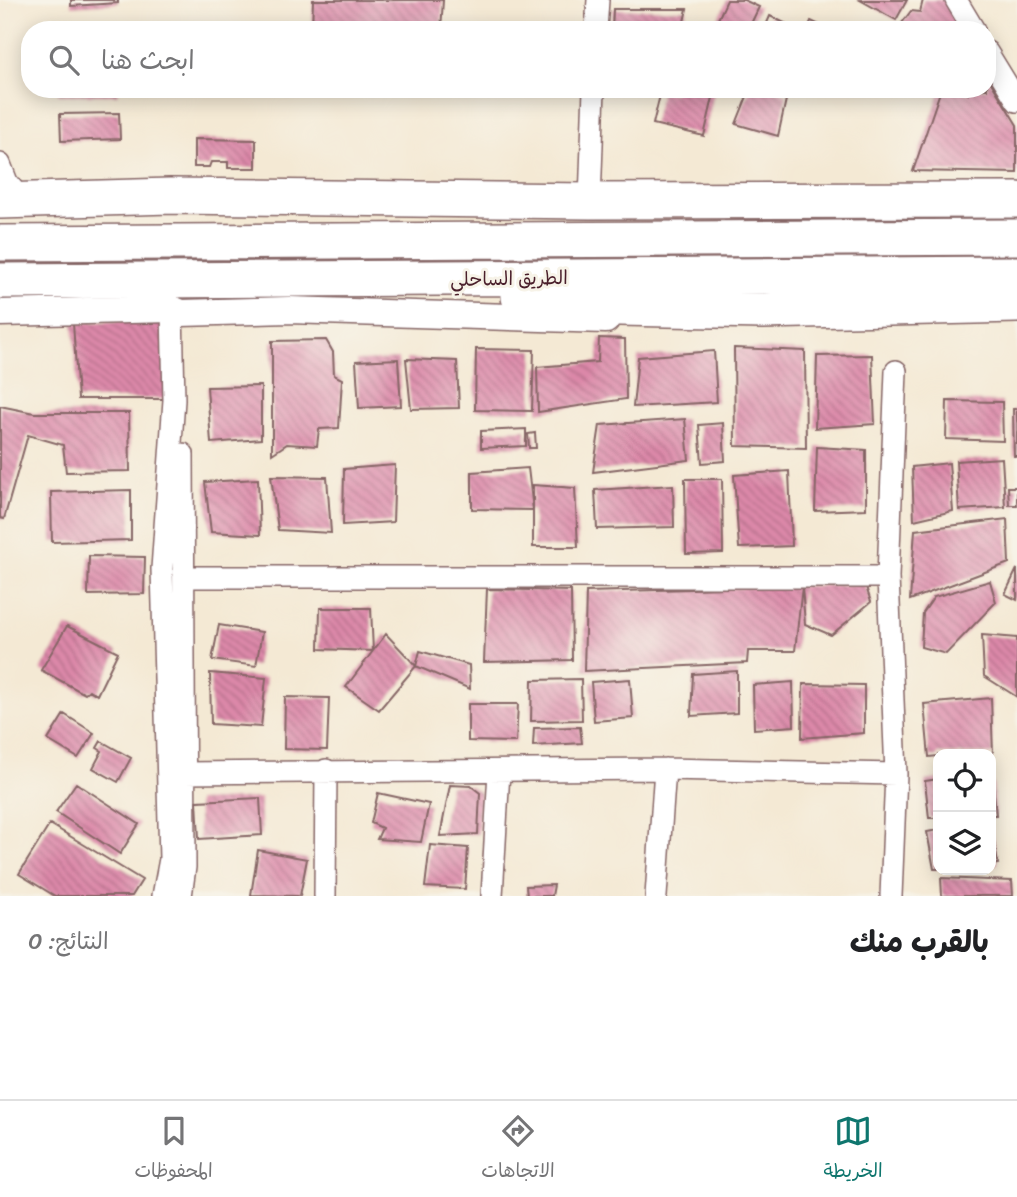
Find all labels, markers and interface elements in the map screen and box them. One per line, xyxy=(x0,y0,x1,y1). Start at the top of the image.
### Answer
search box xyxy=(21,21,996,98)
text: ابحث هنا xyxy=(101,37,195,83)
icon: search xyxy=(45,41,83,79)
street label: الطريق الساحلي xyxy=(450,261,568,296)
map controls xyxy=(933,749,996,875)
button: locate xyxy=(933,749,996,812)
button: layers xyxy=(933,812,996,875)
text: بالقرب منك xyxy=(850,915,989,969)
text: النتائج: 0 xyxy=(28,921,109,962)
tab: المحفوظات xyxy=(134,1112,213,1187)
tab: الاتجاهات xyxy=(481,1112,555,1187)
tab: الخريطة xyxy=(823,1112,883,1187)

